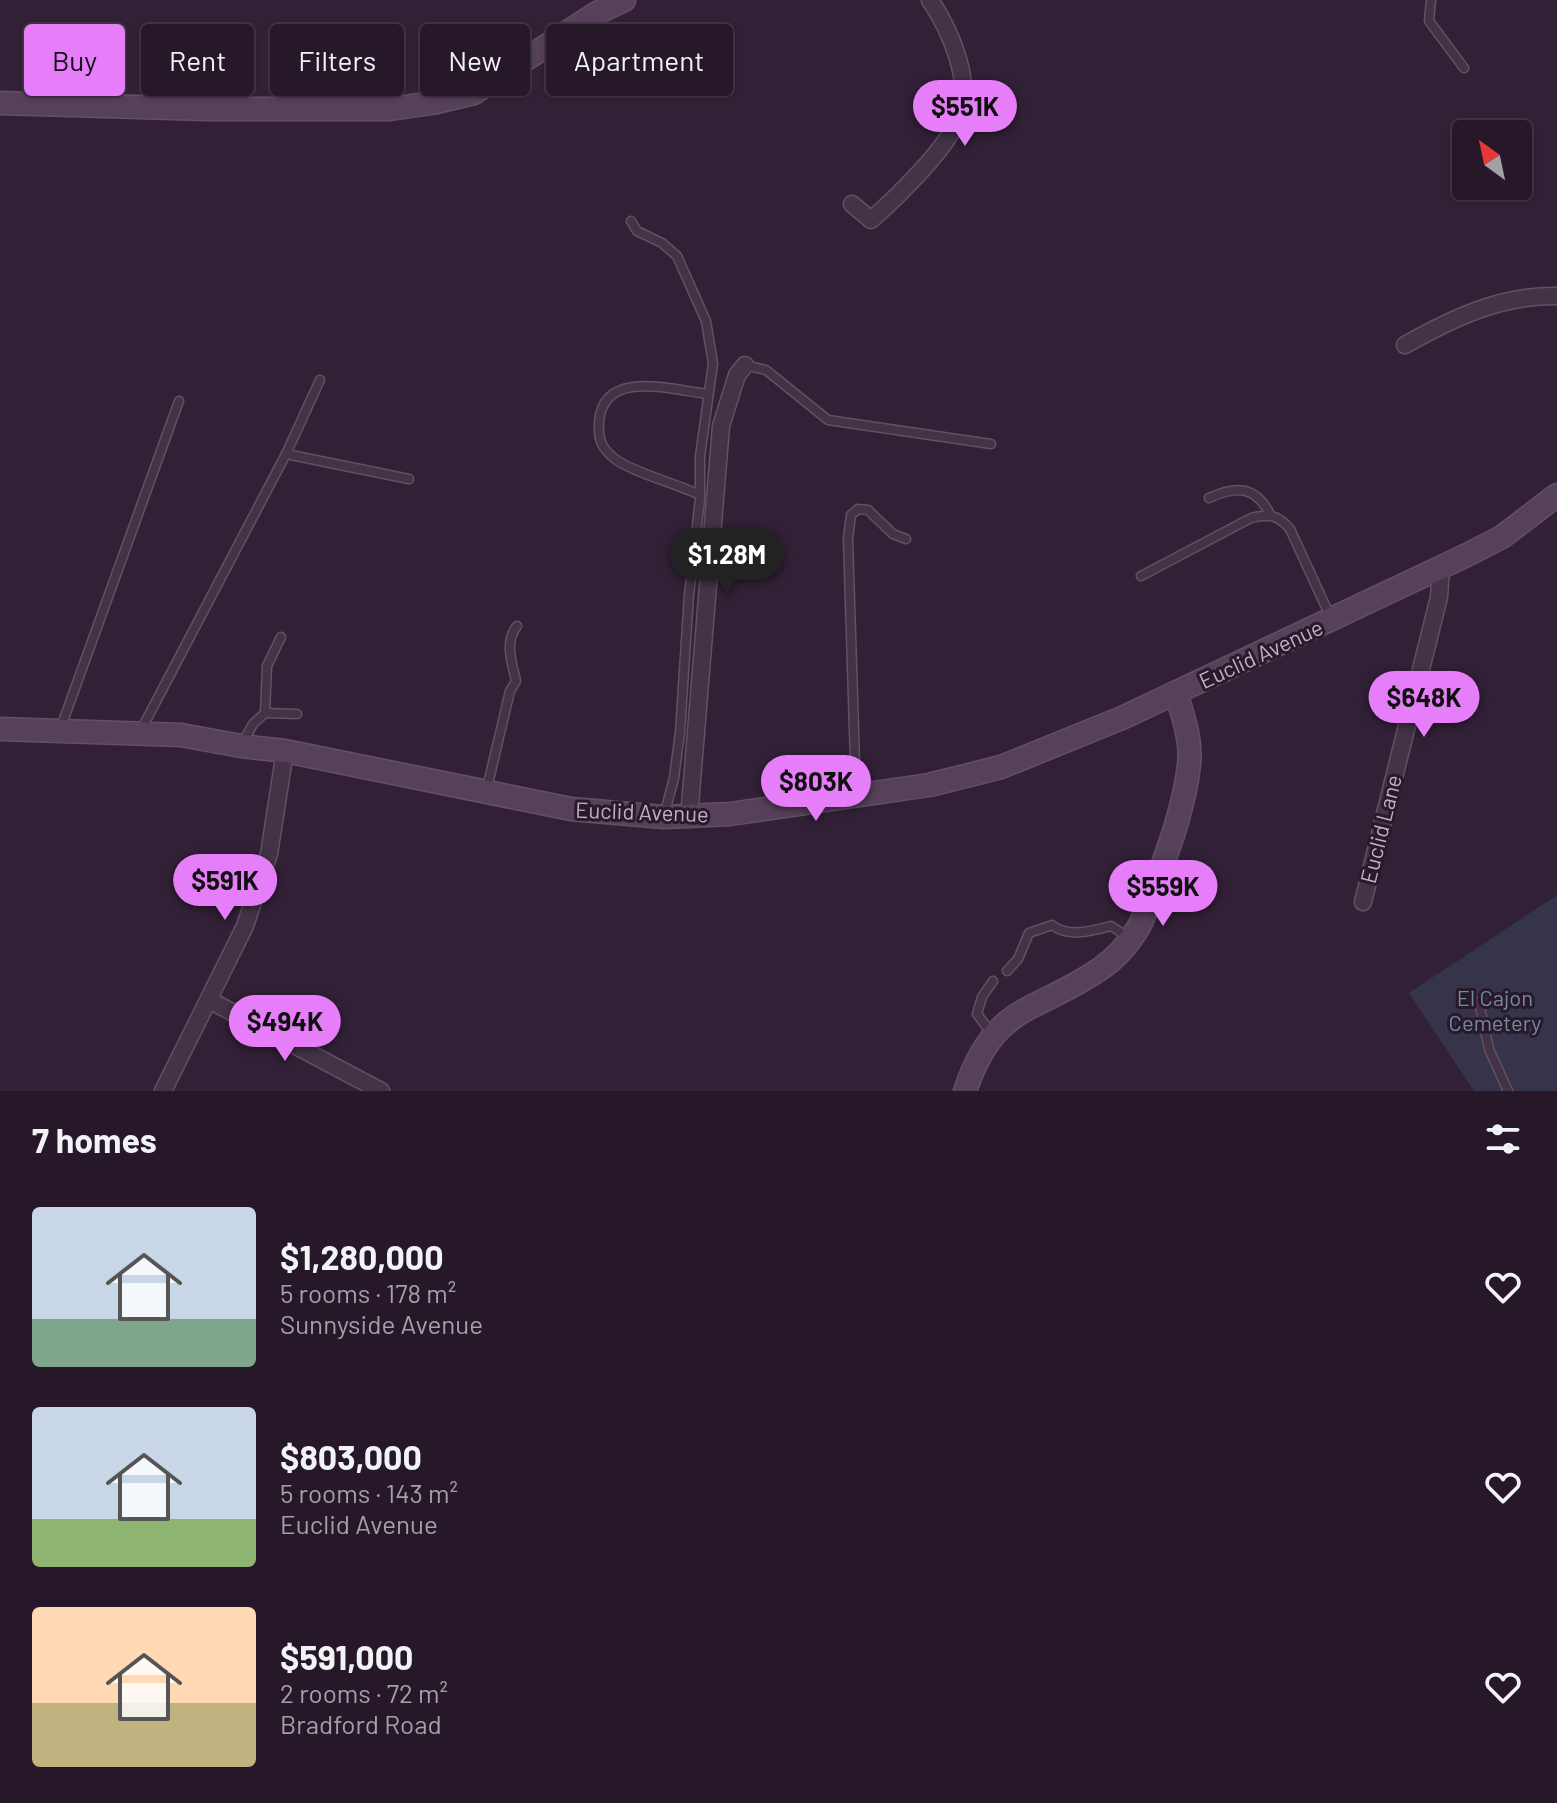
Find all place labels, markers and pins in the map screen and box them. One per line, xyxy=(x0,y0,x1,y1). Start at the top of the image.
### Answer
pin: $551K xyxy=(909,80,1021,148)
pin: $1.28M xyxy=(662,528,792,596)
pin: $648K xyxy=(1368,671,1480,739)
pin: $803K xyxy=(760,755,872,823)
pin: $591K xyxy=(169,854,281,922)
pin: $559K xyxy=(1107,860,1219,928)
pin: $494K xyxy=(229,995,341,1063)

